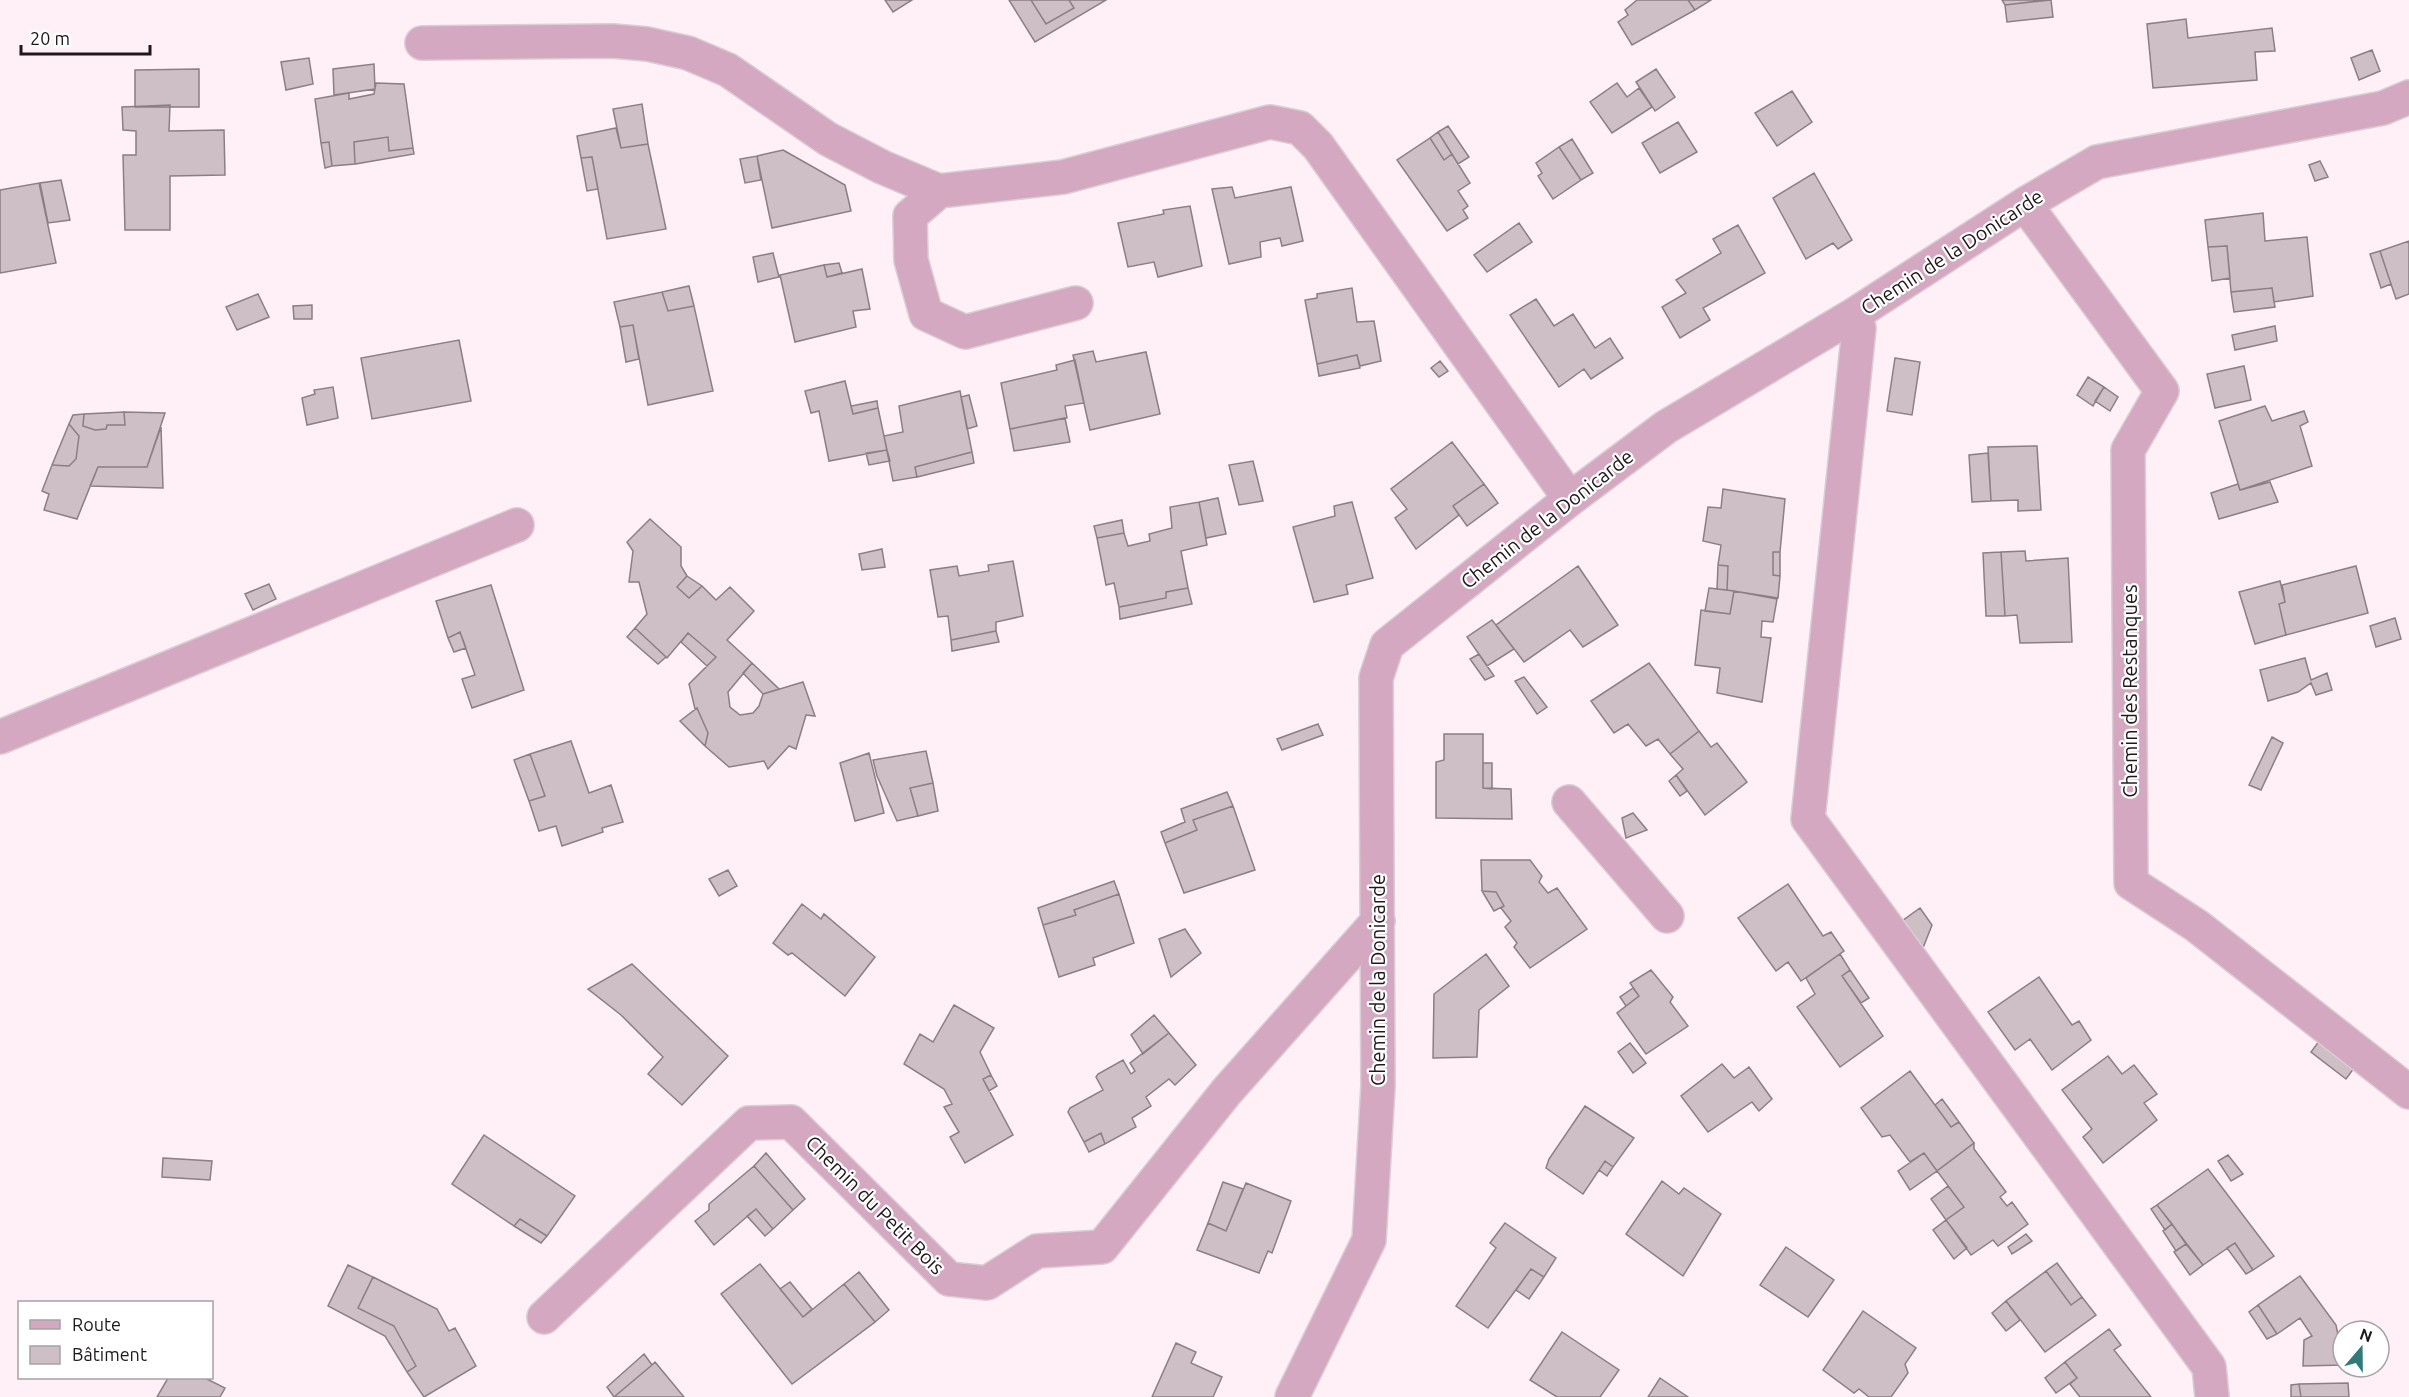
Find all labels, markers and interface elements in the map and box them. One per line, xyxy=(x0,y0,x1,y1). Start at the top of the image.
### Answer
scale bar xyxy=(21,18,150,56)
text: 20 m xyxy=(30,28,70,48)
street label: Chemin de la Donicarde xyxy=(1856,184,2047,319)
street label: Chemin de la Donicarde xyxy=(1456,444,1637,593)
street label: Chemin des Restanques xyxy=(2118,584,2141,798)
street label: Chemin de la Donicarde xyxy=(1366,874,1389,1086)
street label: Chemin du Petit Bois xyxy=(801,1131,949,1279)
legend xyxy=(18,1301,213,1379)
text: Route xyxy=(72,1314,121,1334)
north arrow xyxy=(2331,1319,2391,1379)
text: N xyxy=(2357,1324,2375,1345)
text: Bâtiment xyxy=(72,1344,147,1364)

